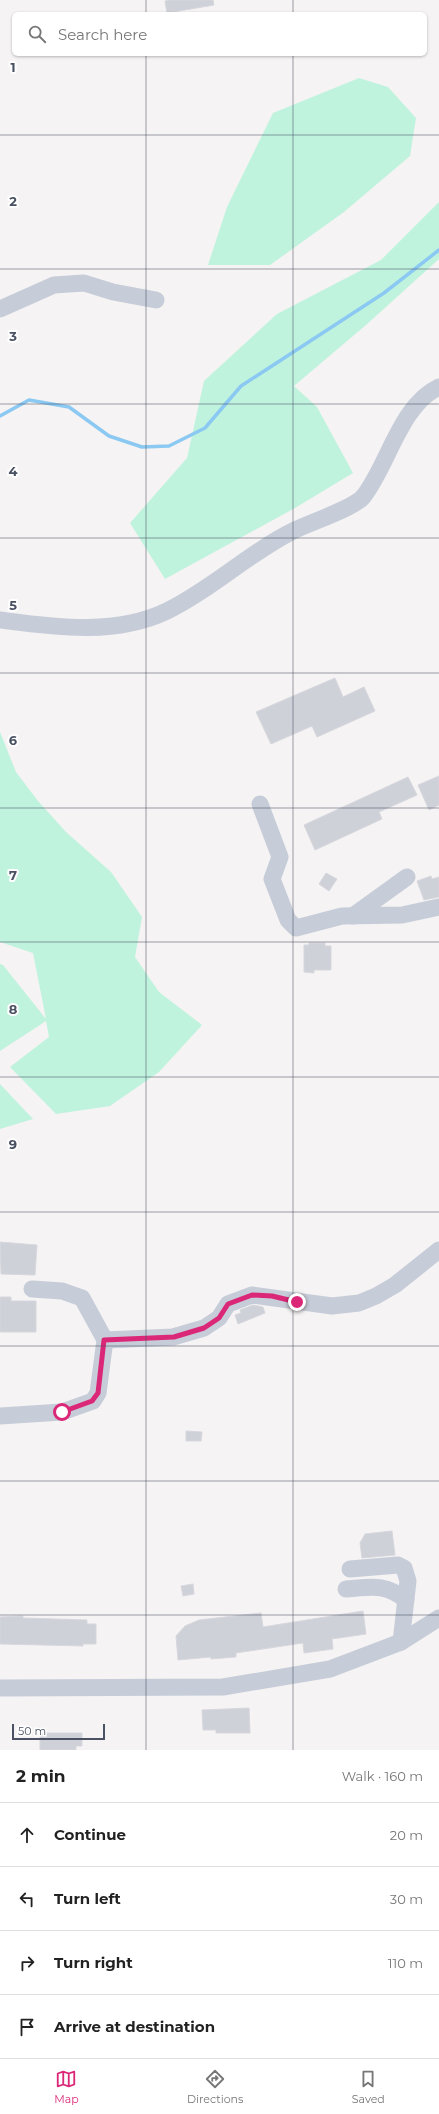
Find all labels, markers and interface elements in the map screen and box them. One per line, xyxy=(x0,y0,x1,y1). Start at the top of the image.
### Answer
search box xyxy=(12,12,427,56)
icon: search xyxy=(26,23,48,45)
text: Search here xyxy=(58,25,147,44)
text: 1 xyxy=(10,59,16,75)
text: 2 xyxy=(9,193,17,209)
text: 3 xyxy=(8,328,17,344)
text: 4 xyxy=(9,463,18,479)
text: 5 xyxy=(9,597,17,613)
text: 6 xyxy=(9,732,18,748)
text: 7 xyxy=(9,867,17,883)
text: 8 xyxy=(9,1001,18,1017)
text: 9 xyxy=(9,1136,17,1152)
route end xyxy=(288,1293,306,1311)
route start xyxy=(53,1403,71,1421)
scale bar xyxy=(12,1722,105,1741)
text: 50 m xyxy=(18,1724,46,1738)
text: 2 min xyxy=(16,1766,66,1786)
text: Walk · 160 m xyxy=(342,1768,423,1784)
icon: ahead xyxy=(16,1824,38,1846)
text: Continue xyxy=(54,1825,126,1844)
text: 20 m xyxy=(390,1827,423,1843)
icon: left xyxy=(16,1888,38,1910)
text: Turn left xyxy=(54,1889,121,1908)
text: 30 m xyxy=(390,1891,423,1907)
icon: right xyxy=(16,1952,38,1974)
text: Turn right xyxy=(54,1953,133,1972)
text: 110 m xyxy=(388,1955,423,1971)
icon: arrive xyxy=(16,2016,38,2038)
text: Arrive at destination xyxy=(54,2017,215,2036)
tab: Map xyxy=(54,2068,79,2106)
tab: Directions xyxy=(187,2068,243,2106)
tab: Saved xyxy=(352,2068,385,2106)

